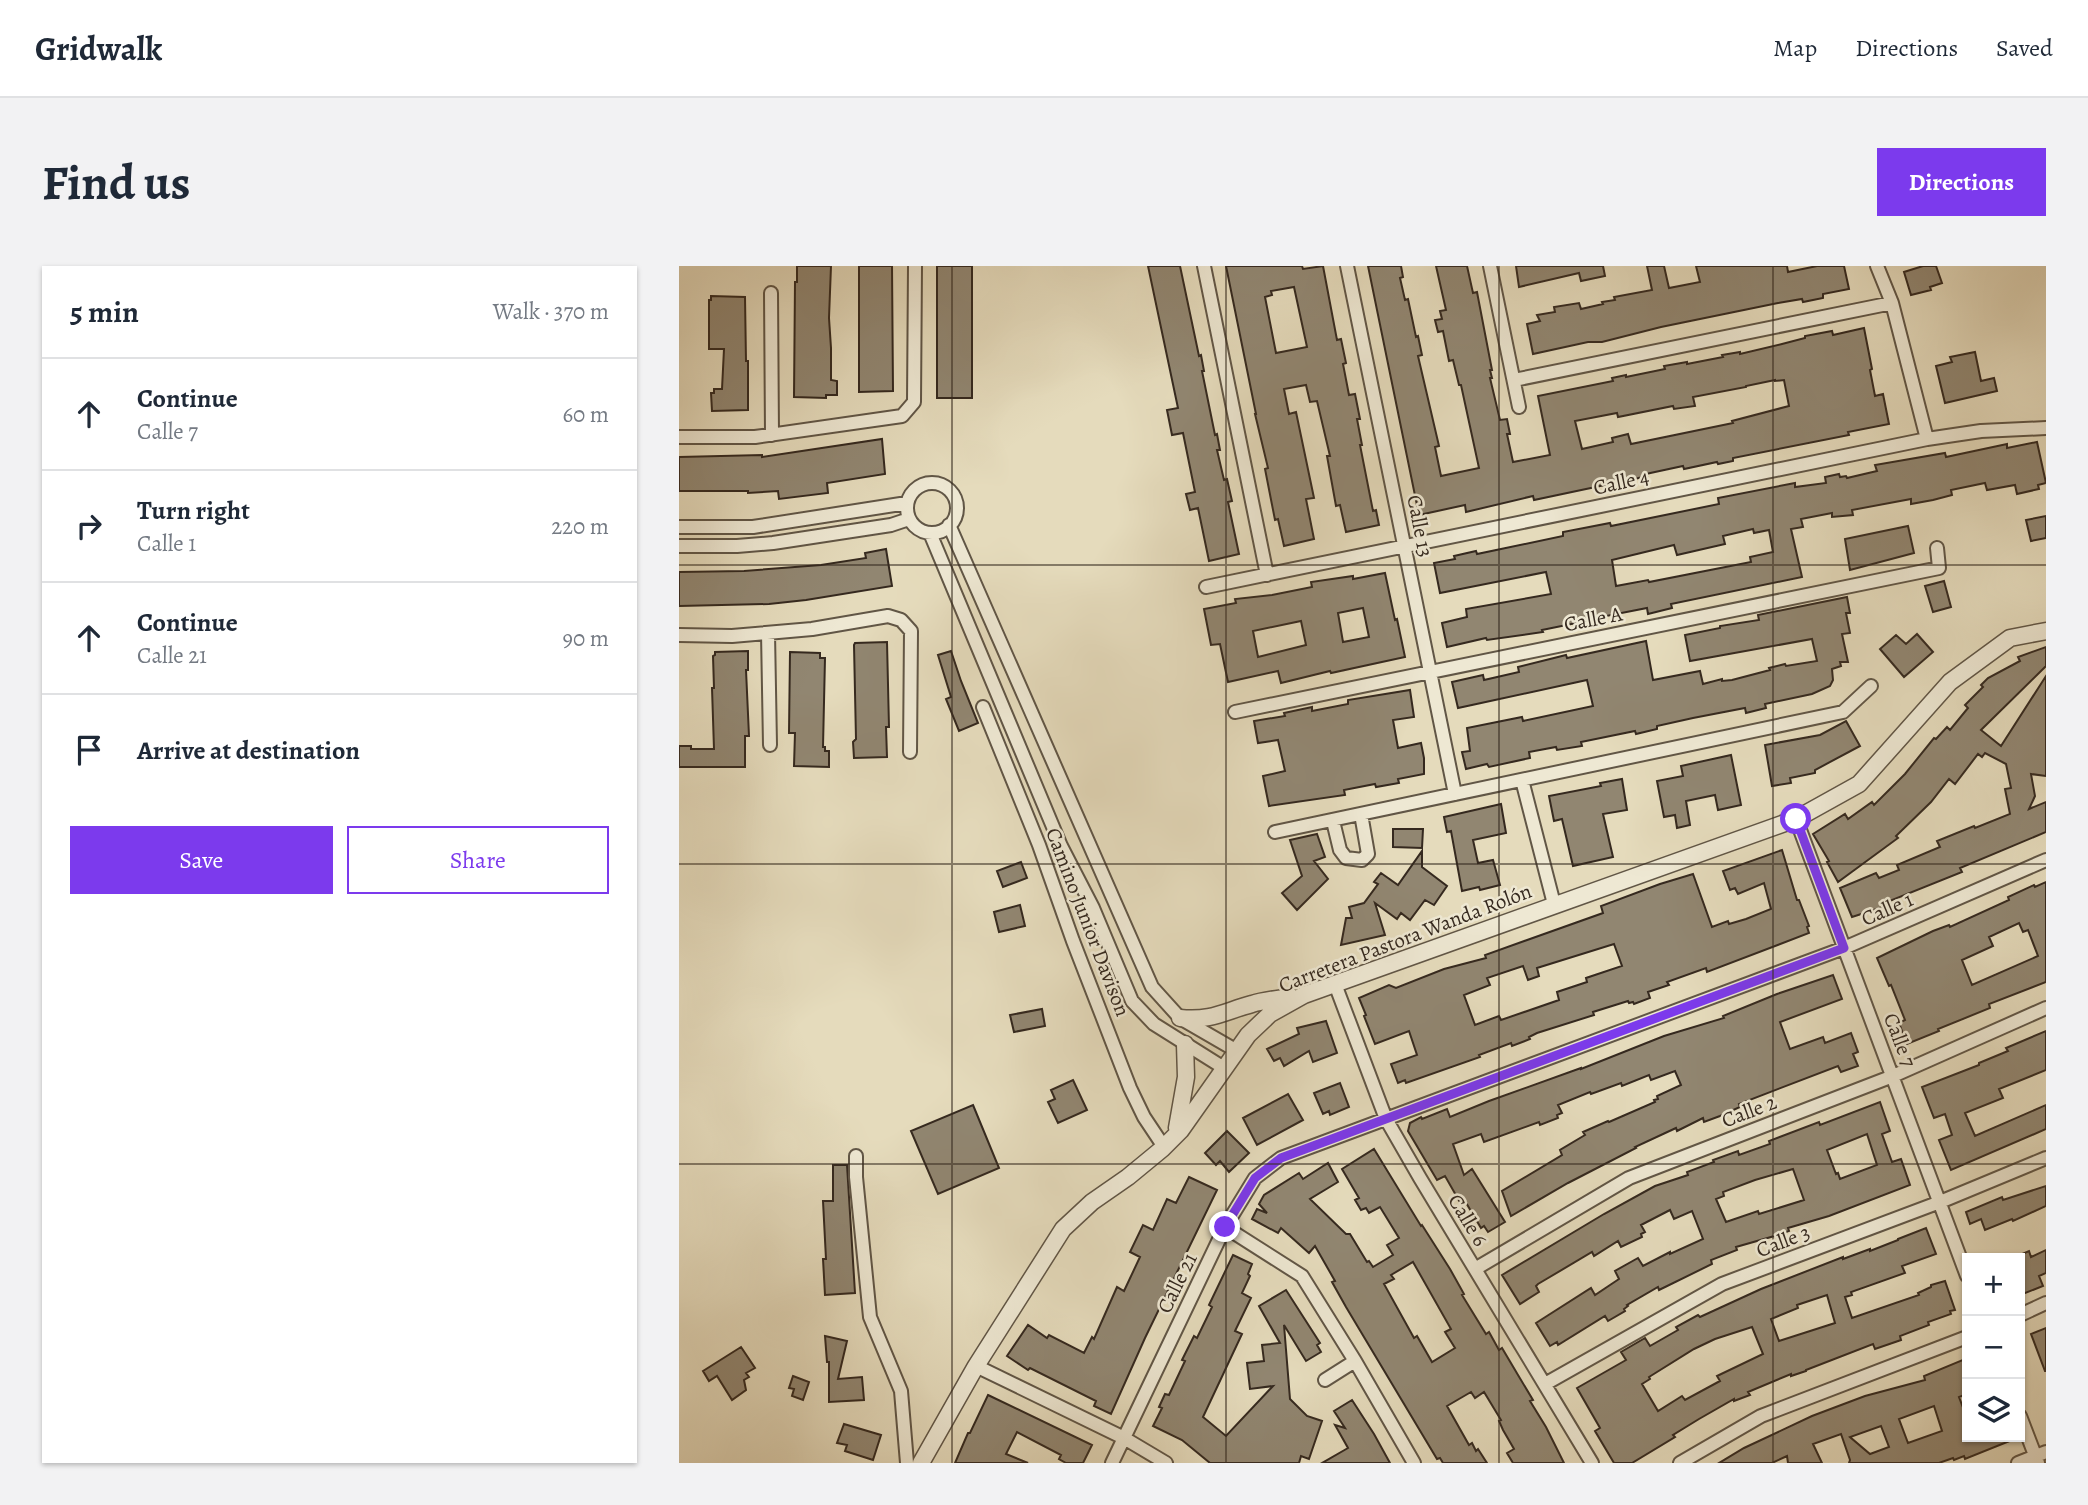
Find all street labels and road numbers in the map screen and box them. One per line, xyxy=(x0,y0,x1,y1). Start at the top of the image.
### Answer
street label: Calle 4 xyxy=(1591,462,1651,502)
street label: Calle 13 xyxy=(1400,493,1440,559)
street label: Calle A xyxy=(1561,599,1625,638)
street label: Camino Junior Davison xyxy=(1039,824,1137,1020)
street label: Carretera Pastora Wanda Rolón xyxy=(1274,877,1536,999)
street label: Calle 1 xyxy=(1857,885,1917,933)
street label: Calle 7 xyxy=(1877,1009,1923,1071)
street label: Calle 2 xyxy=(1717,1088,1781,1134)
street label: Calle 6 xyxy=(1441,1189,1495,1252)
street label: Calle 3 xyxy=(1752,1218,1814,1264)
street label: Calle 21 xyxy=(1150,1248,1204,1318)

